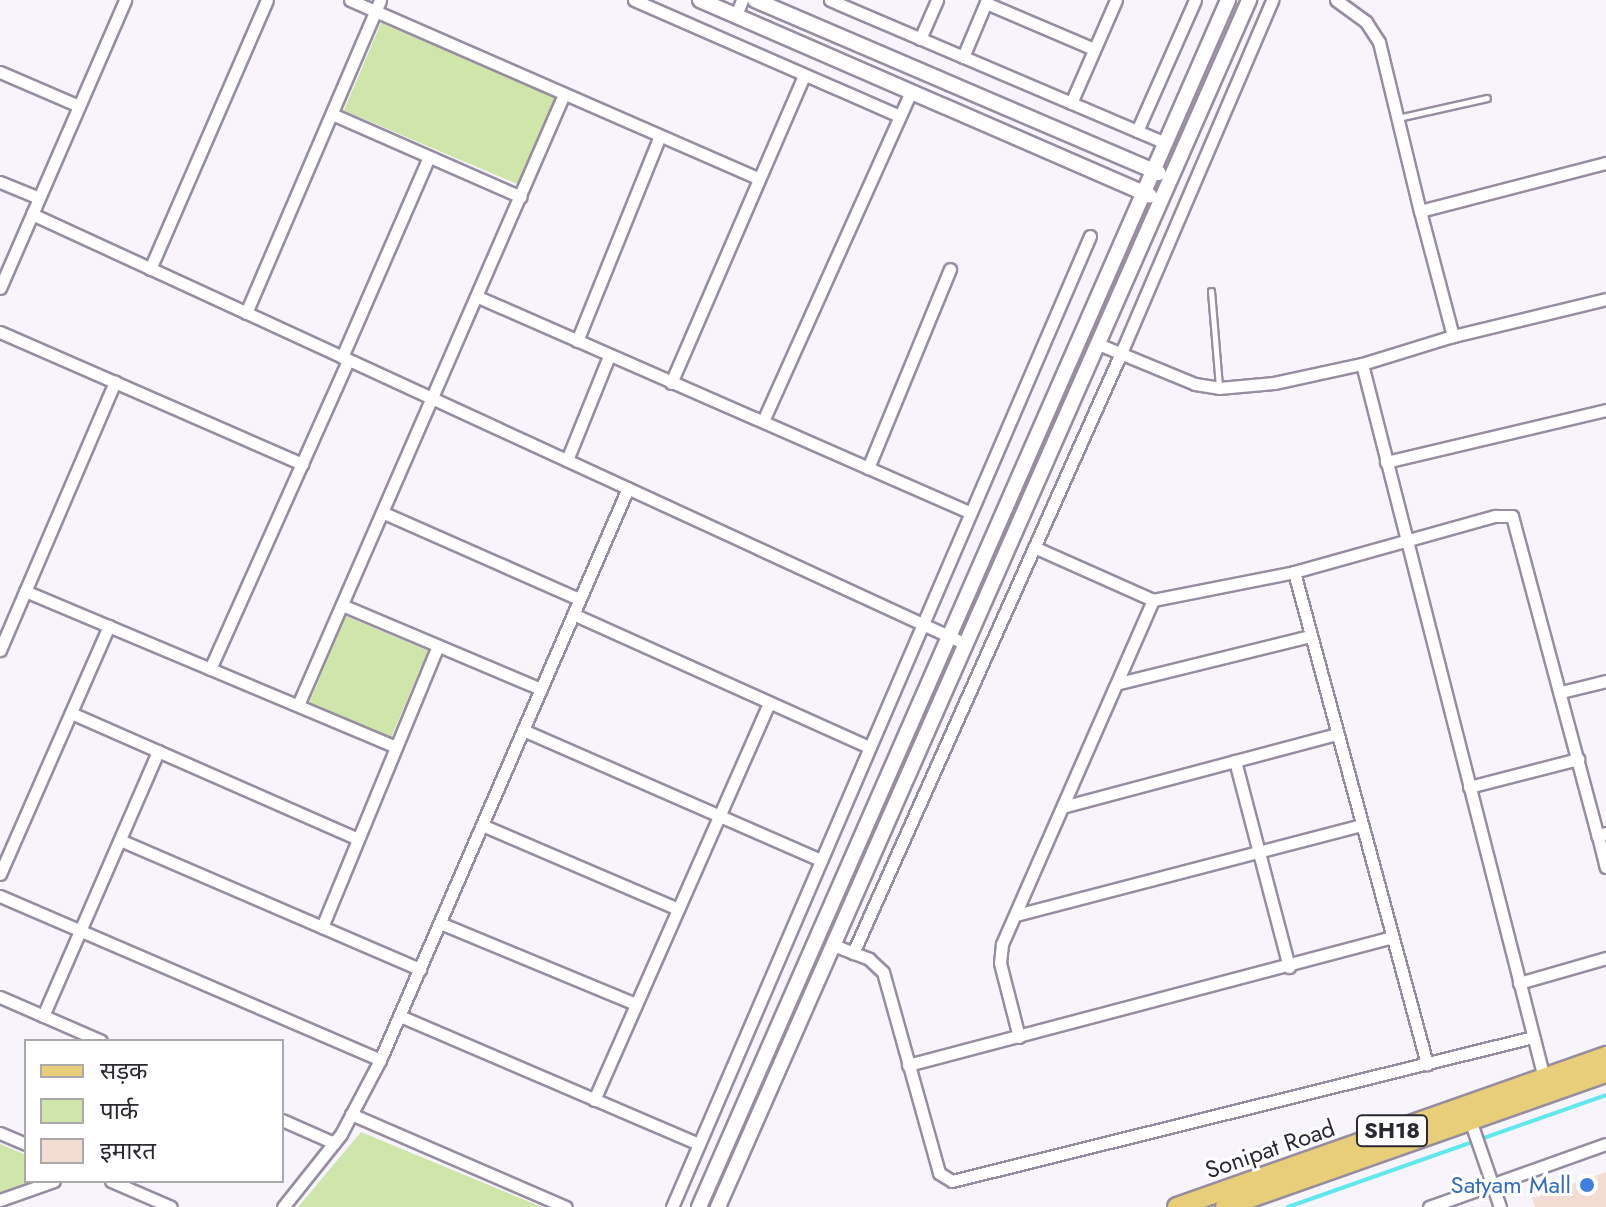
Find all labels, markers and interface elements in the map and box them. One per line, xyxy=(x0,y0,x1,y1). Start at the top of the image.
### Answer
legend xyxy=(24,1039,284,1183)
text: सड़क xyxy=(100,1053,148,1088)
text: पार्क xyxy=(100,1093,138,1128)
street label: Sonipat Road xyxy=(1201,1113,1339,1185)
road number: SH18 xyxy=(1354,1113,1430,1149)
text: इमारत xyxy=(100,1133,156,1168)
place label: Satyam Mall xyxy=(1450,1171,1571,1199)
marker: Satyam Mall xyxy=(1578,1176,1596,1194)

